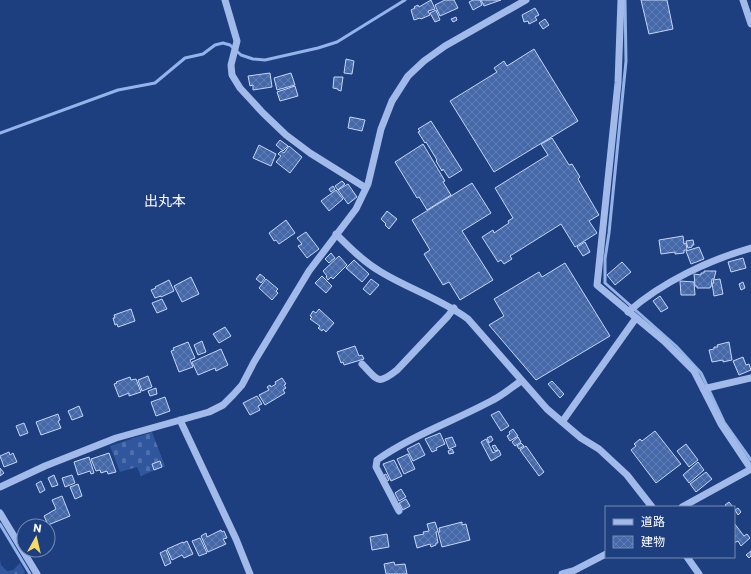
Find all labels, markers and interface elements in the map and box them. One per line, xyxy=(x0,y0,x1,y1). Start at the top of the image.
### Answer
district label: 出丸本 xyxy=(144,192,186,209)
legend xyxy=(605,506,735,558)
text: 道路 xyxy=(641,514,665,528)
north arrow xyxy=(16,518,56,558)
text: N xyxy=(32,521,42,535)
text: 建物 xyxy=(641,534,665,548)

